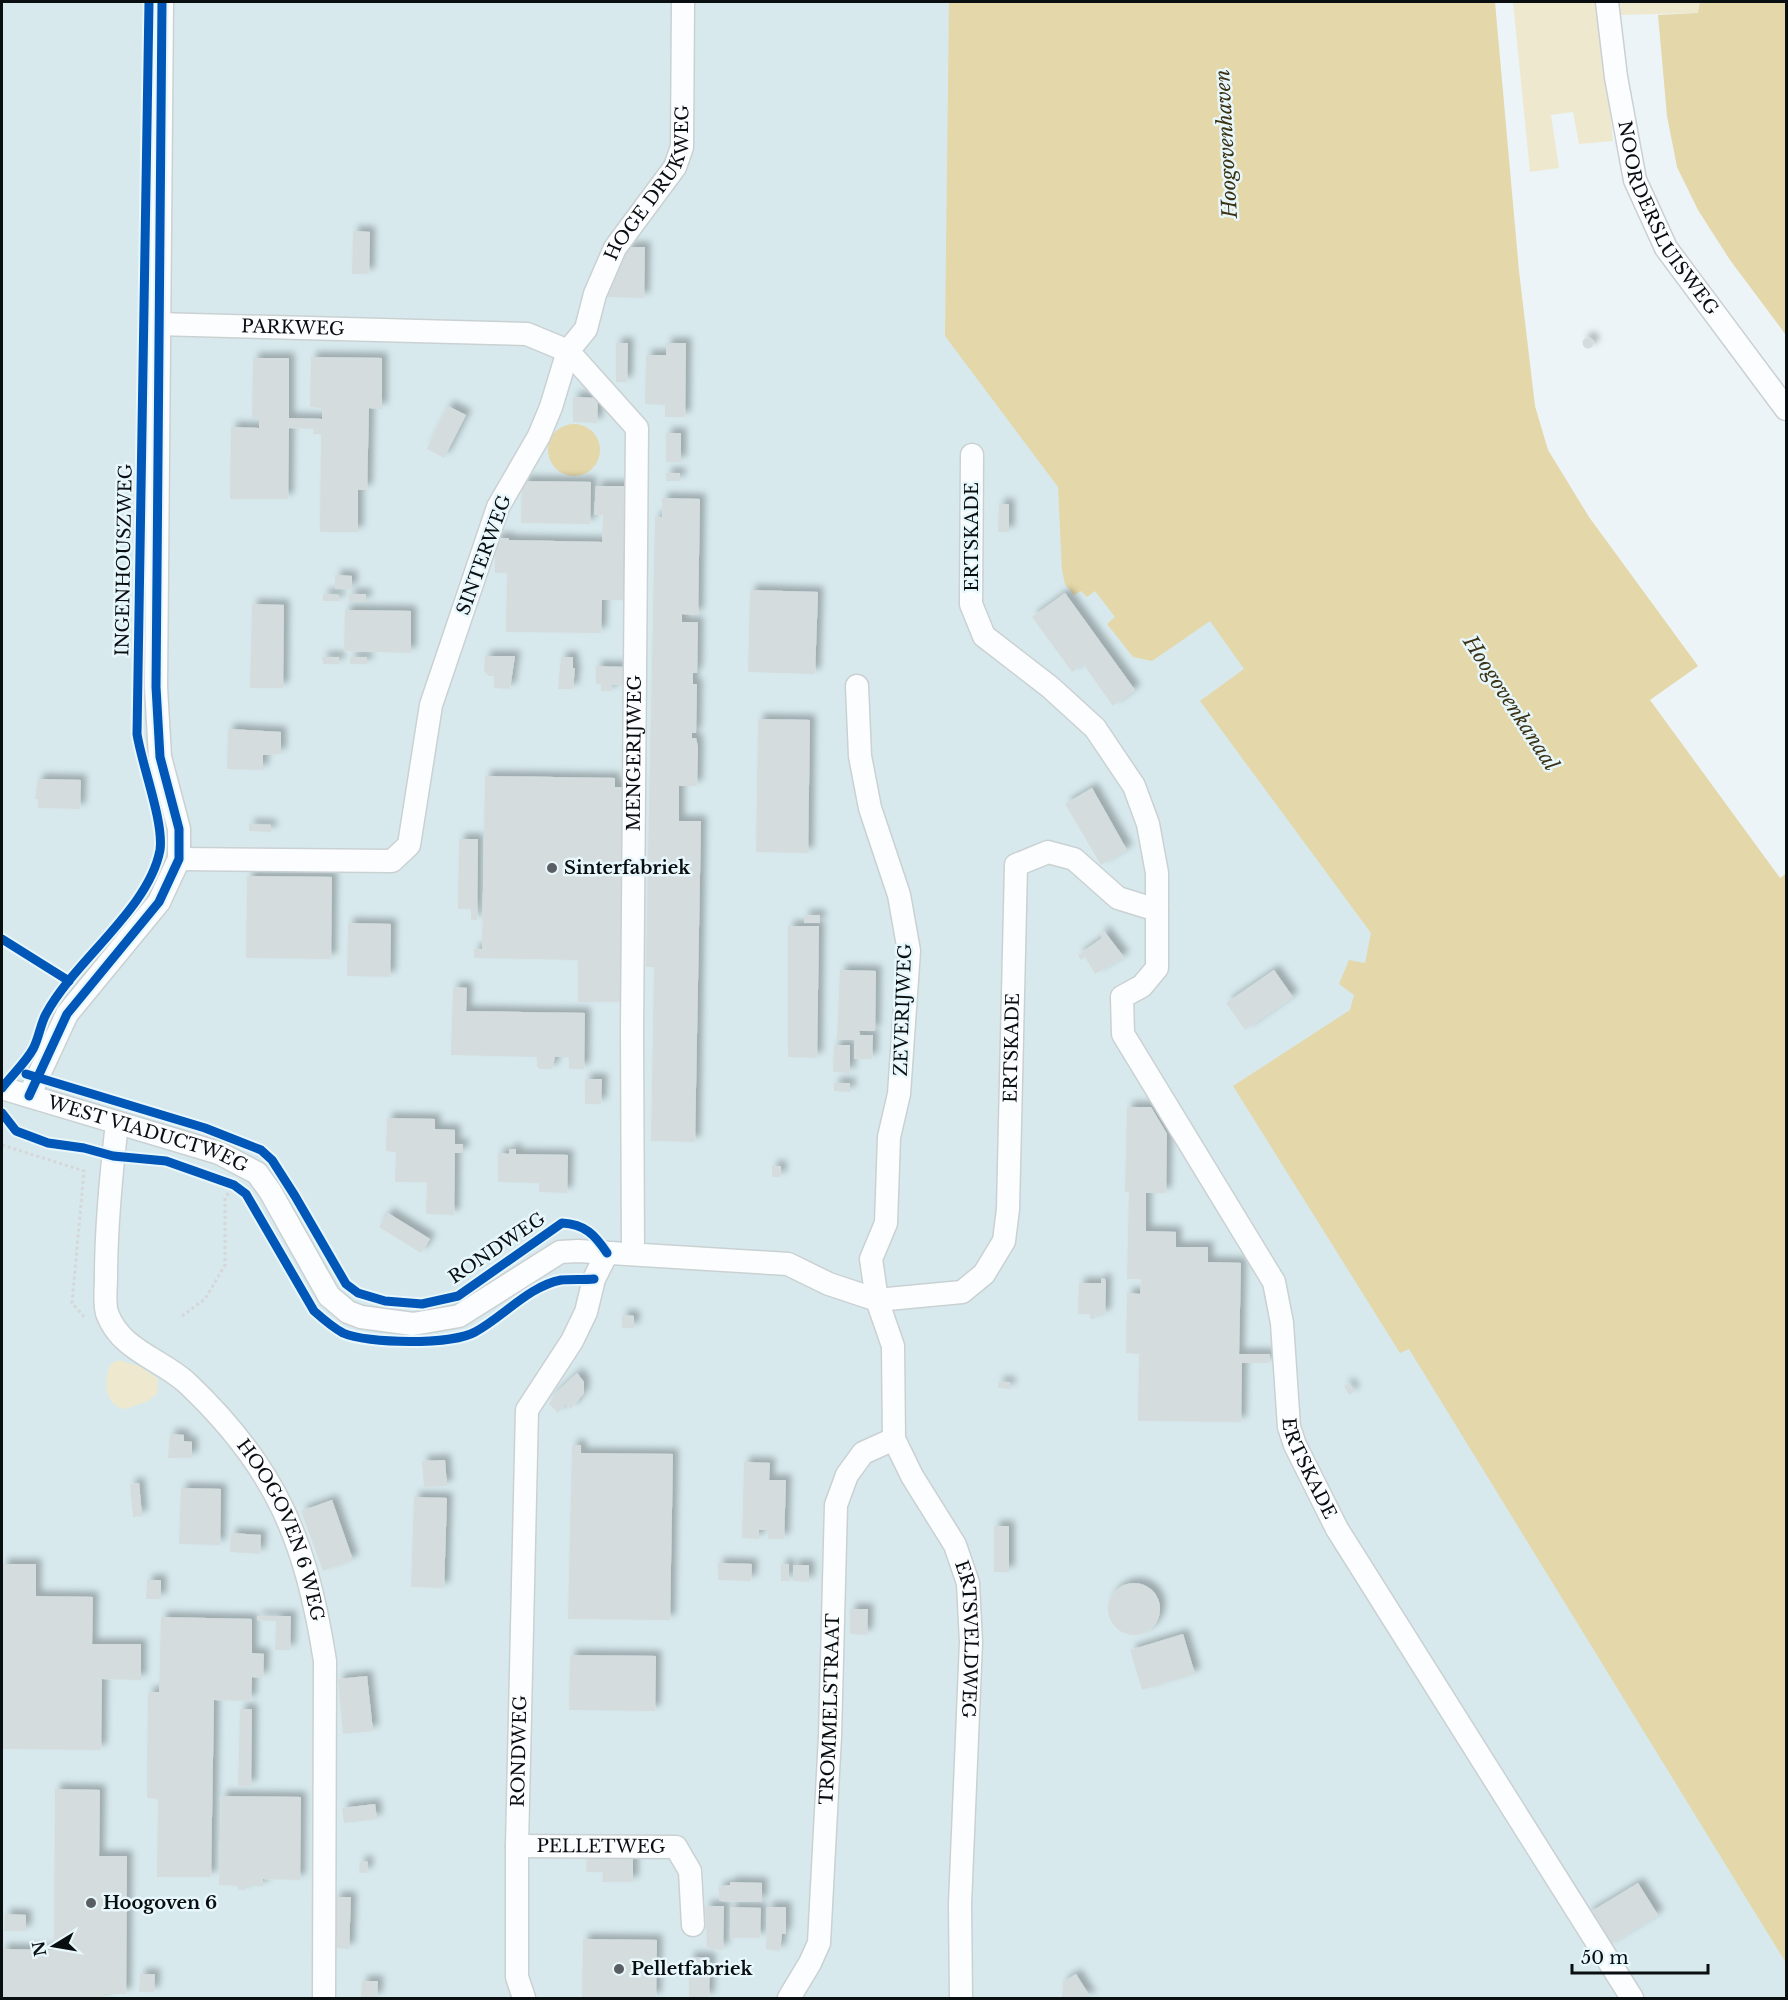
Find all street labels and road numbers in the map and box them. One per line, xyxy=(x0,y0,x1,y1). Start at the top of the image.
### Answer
street label: HOGE DRUKWEG xyxy=(600,105,693,264)
street label: NOORDERSLUISWEG xyxy=(1613,119,1723,320)
street label: PARKWEG xyxy=(241,315,345,340)
street label: INGENHOUSZWEG xyxy=(111,463,137,656)
street label: ERTSKADE xyxy=(961,482,983,592)
street label: SINTERWEG xyxy=(452,492,516,618)
street label: MENGERIJWEG xyxy=(623,675,646,831)
street label: ZEVERIJWEG xyxy=(890,943,916,1077)
street label: ERTSKADE xyxy=(999,993,1024,1103)
street label: WEST VIADUCTWEG xyxy=(44,1091,252,1177)
street label: RONDWEG xyxy=(444,1207,550,1288)
street label: ERTSKADE xyxy=(1277,1417,1341,1523)
street label: HOOGOVEN 6 WEG xyxy=(232,1435,329,1623)
street label: ERTSVELDWEG xyxy=(950,1558,982,1719)
street label: TROMMELSTRAAT xyxy=(815,1612,844,1805)
street label: RONDWEG xyxy=(507,1695,531,1807)
street label: PELLETWEG xyxy=(536,1835,666,1858)

